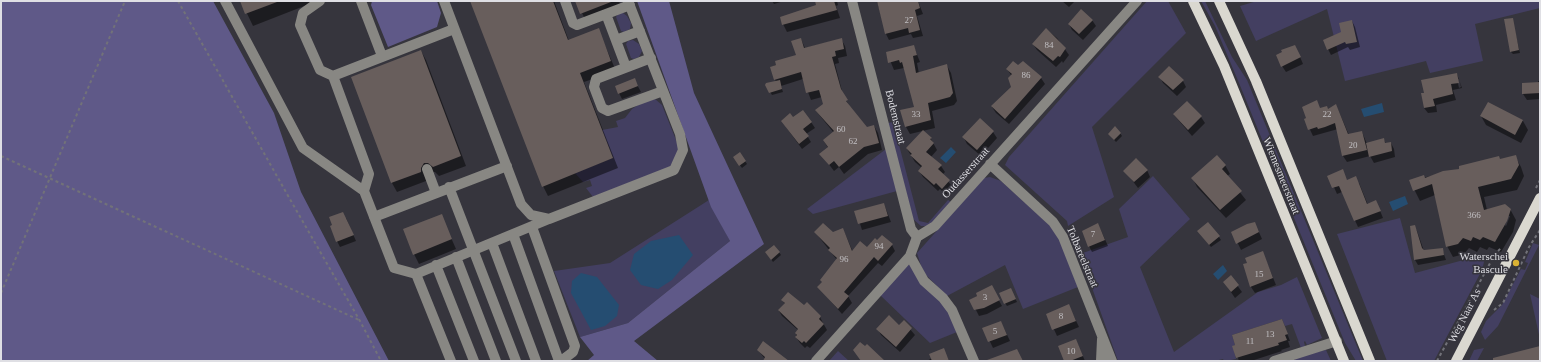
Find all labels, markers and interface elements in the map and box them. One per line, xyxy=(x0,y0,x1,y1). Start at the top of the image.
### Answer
house number: 27 xyxy=(904,16,914,26)
house number: 84 xyxy=(1044,41,1054,51)
house number: 86 xyxy=(1022,71,1030,81)
street label: Bodemstraat xyxy=(882,88,908,146)
house number: 33 xyxy=(912,110,920,120)
house number: 22 xyxy=(1322,110,1332,120)
house number: 60 xyxy=(836,125,846,135)
street label: Wiemesmeerstraat xyxy=(1260,136,1302,216)
house number: 62 xyxy=(848,137,858,147)
house number: 20 xyxy=(1348,141,1358,151)
street label: Oudasserstraat xyxy=(939,145,993,201)
house number: 366 xyxy=(1467,211,1481,221)
street label: Tolbareelstraat xyxy=(1063,224,1101,290)
house number: 7 xyxy=(1091,230,1095,240)
house number: 94 xyxy=(874,242,884,252)
place label: Waterschei Bascule xyxy=(1459,250,1508,276)
house number: 96 xyxy=(840,255,848,265)
marker: Waterschei Bascule xyxy=(1511,258,1521,268)
house number: 15 xyxy=(1254,270,1264,280)
street label: Weg Naar As xyxy=(1446,287,1484,345)
house number: 3 xyxy=(983,293,987,303)
house number: 8 xyxy=(1059,312,1063,322)
house number: 5 xyxy=(993,327,997,337)
house number: 13 xyxy=(1266,330,1274,340)
house number: 11 xyxy=(1246,337,1254,347)
house number: 10 xyxy=(1066,347,1076,357)

